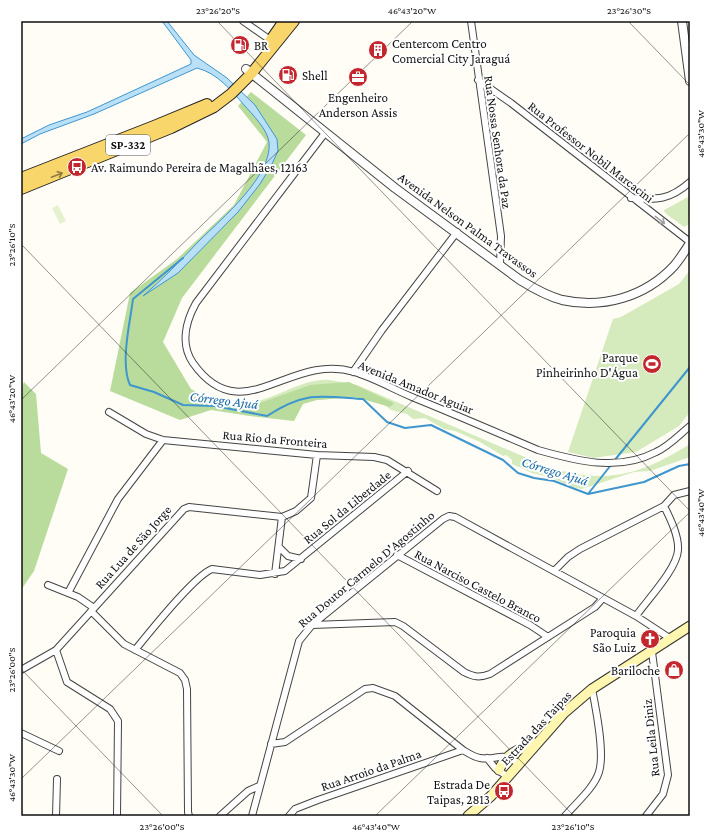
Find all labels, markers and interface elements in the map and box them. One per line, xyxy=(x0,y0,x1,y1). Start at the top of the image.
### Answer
text: 23°26'20"S xyxy=(196,5,240,16)
text: 46°43'20"W xyxy=(388,5,437,16)
text: 23°26'30"S xyxy=(607,5,651,16)
fuel station icon: BR xyxy=(229,34,251,56)
place label: Centercom Centro Comercial City Jaraguá xyxy=(392,36,510,66)
place label: BR xyxy=(254,38,269,53)
building icon: Centercom Centro Comercial City Jaraguá xyxy=(367,39,389,61)
fuel station icon: Shell xyxy=(277,64,299,86)
office icon: Engenheiro Anderson Assis xyxy=(347,66,369,88)
place label: Shell xyxy=(302,68,328,83)
street label: Rua Nossa Senhora da Paz xyxy=(481,75,515,210)
place label: Engenheiro Anderson Assis xyxy=(319,90,397,120)
street label: Rua Professor Nobil Marcacini xyxy=(525,98,657,206)
text: 46°43'30"W xyxy=(695,109,706,158)
road number: SP-332 xyxy=(106,135,150,155)
bus stop icon: Av. Raimundo Pereira de Magalhães, 12163 xyxy=(66,156,88,178)
place label: Av. Raimundo Pereira de Magalhães, 12163 xyxy=(91,160,308,175)
street label: Avenida Nelson Palma Travassos xyxy=(395,169,541,281)
one-way arrow xyxy=(51,170,63,178)
one-way arrow xyxy=(655,216,666,225)
text: 23°26'10"S xyxy=(6,223,17,266)
place label: Parque Pinheirinho D'Água xyxy=(536,350,638,380)
sports icon: Parque Pinheirinho D'Água xyxy=(641,353,663,375)
street label: Avenida Amador Aguiar xyxy=(356,357,476,417)
text: 46°43'20"W xyxy=(6,374,17,423)
water label: Córrego Ajuá xyxy=(189,388,259,413)
street label: Rua Rio da Fronteira xyxy=(222,427,328,451)
water label: Córrego Ajuá xyxy=(519,453,591,490)
street label: Rua Sol da Liberdade xyxy=(300,467,394,547)
text: 46°43'40"W xyxy=(695,488,706,537)
street label: Rua Lua de São Jorge xyxy=(92,502,174,592)
street label: Rua Doutor Carmelo D'Agostinho xyxy=(295,507,437,631)
street label: Rua Narciso Castelo Branco xyxy=(412,546,544,626)
place label: Paroquia São Luiz xyxy=(590,625,636,655)
church icon: Paroquia São Luiz xyxy=(639,628,661,650)
text: 23°26'00"S xyxy=(6,647,17,692)
shop icon: Bariloche xyxy=(663,659,685,681)
place label: Bariloche xyxy=(611,663,660,678)
street label: Estrada das Taipas xyxy=(498,688,574,768)
street label: Rua Leila Diniz xyxy=(639,698,663,777)
street label: Rua Arroio da Palma xyxy=(319,746,423,794)
text: 46°43'30"W xyxy=(6,753,17,802)
place label: Estrada De Taipas, 2813 xyxy=(427,777,490,807)
bus stop icon: Estrada De Taipas, 2813 xyxy=(493,780,515,802)
text: 23°26'00"S xyxy=(140,821,185,832)
text: 46°43'40"W xyxy=(352,821,401,832)
text: 23°26'10"S xyxy=(552,821,595,832)

